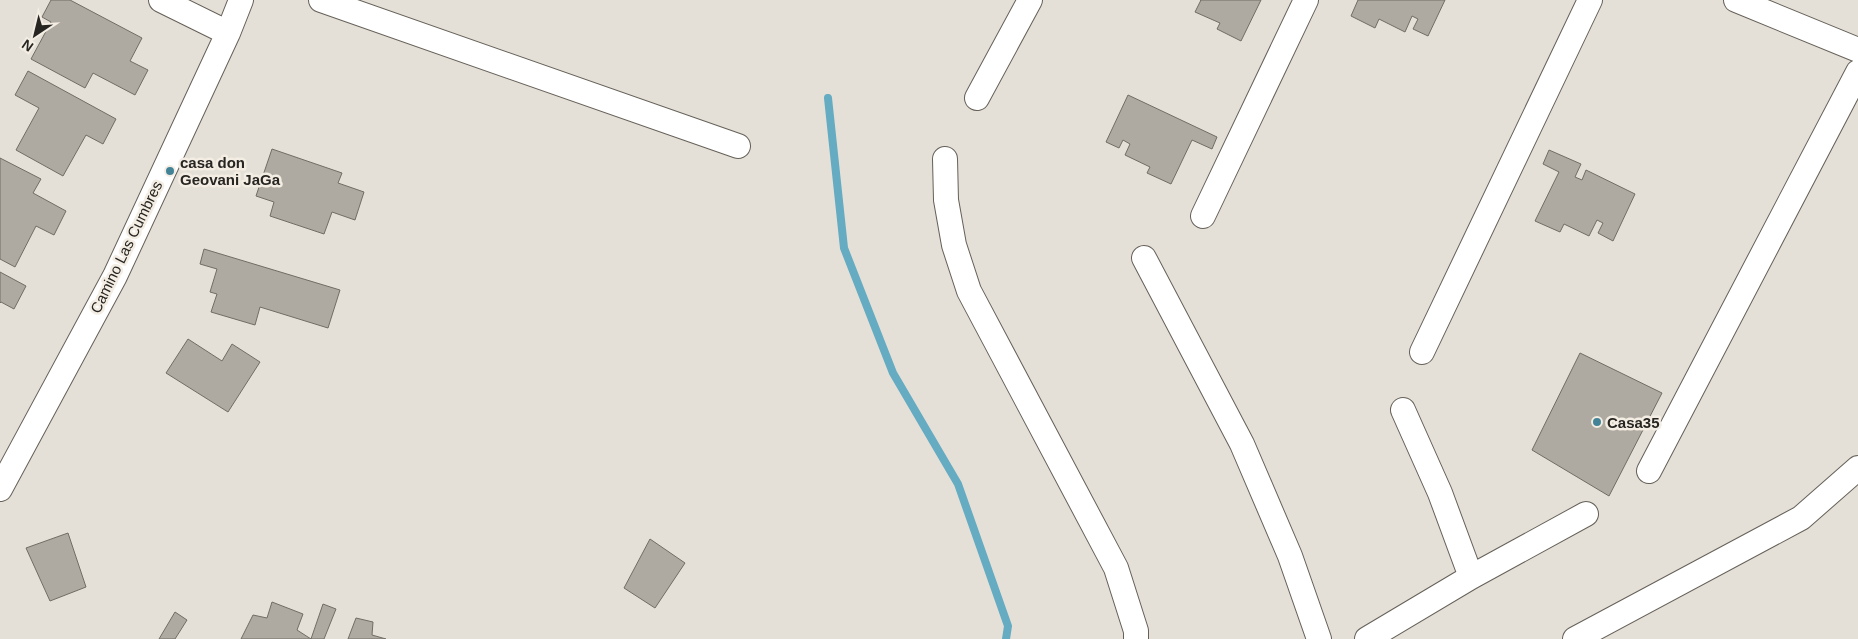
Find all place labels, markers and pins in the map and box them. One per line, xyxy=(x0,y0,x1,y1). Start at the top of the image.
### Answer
place label: casa don Geovani JaGa xyxy=(180,154,281,188)
marker: casa don Geovani JaGa xyxy=(164,165,176,177)
place label: Casa35 xyxy=(1607,414,1660,431)
marker: Casa35 xyxy=(1591,416,1603,428)

